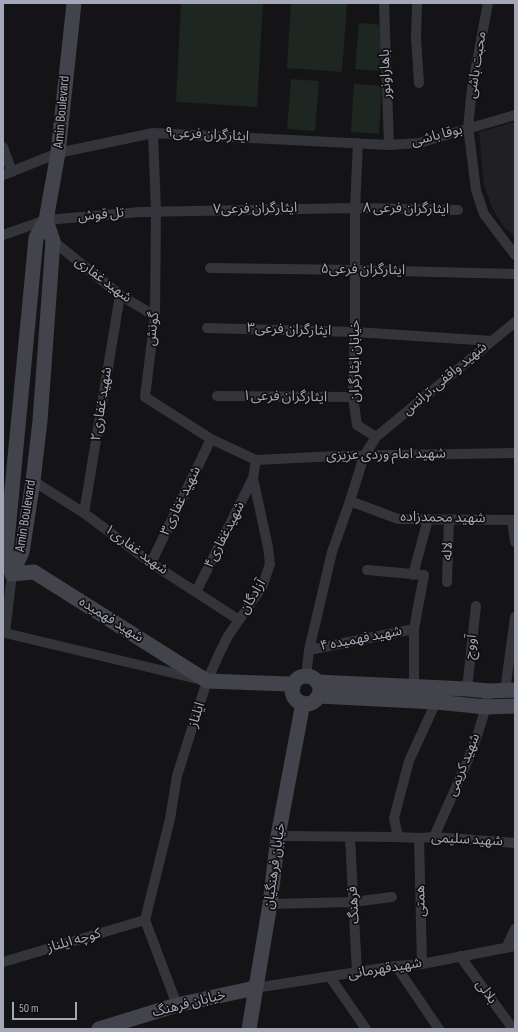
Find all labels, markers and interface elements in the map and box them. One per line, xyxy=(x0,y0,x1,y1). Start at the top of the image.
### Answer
street label: محبت باشی xyxy=(463,30,491,100)
street label: باهاراونور xyxy=(377,49,395,99)
street label: Amin Boulevard xyxy=(50,75,74,149)
street label: بوقا باشی xyxy=(410,122,464,150)
street label: ایثارگران فرعی۹ xyxy=(164,124,250,146)
street label: ایثارگران فرعی۷ xyxy=(213,200,297,218)
street label: ایثارگران فرعی ۸ xyxy=(363,200,449,218)
street label: تل قوش xyxy=(77,205,125,225)
street label: شهید غفاری xyxy=(71,253,135,307)
street label: ایثارگران فرعی۵ xyxy=(321,261,405,279)
street label: گونش xyxy=(143,311,163,347)
street label: ایثارگران فرعی۳ xyxy=(247,320,331,340)
street label: خیابان ایثارگران xyxy=(347,320,363,402)
street label: شهید واقفی،ترانس xyxy=(399,339,491,419)
street label: شهید غفاری۲ xyxy=(88,366,116,442)
street label: ایثارگران فرعی۱ xyxy=(243,388,327,406)
street label: شهید امام وردی عزیزی xyxy=(326,446,446,464)
street label: شهید غفاری۳ xyxy=(157,464,205,538)
street label: Amin Boulevard xyxy=(12,479,40,553)
street label: شهیدغفاری۴ xyxy=(201,499,249,571)
street label: شهید محمدزاده xyxy=(400,509,486,527)
street label: شهید غفاری۱ xyxy=(101,521,171,579)
street label: لاله xyxy=(439,541,457,561)
street label: آزادگان xyxy=(236,577,270,617)
street label: شهید فهمیده xyxy=(76,594,146,646)
street label: شهید فهمیده ۴ xyxy=(319,623,403,655)
street label: آووج xyxy=(461,634,481,660)
street label: ایلناز xyxy=(185,700,209,730)
street label: شهید کریمی xyxy=(444,731,484,799)
street label: خیابان فرهنگیان xyxy=(261,822,289,910)
street label: شهید سلیمی xyxy=(431,830,503,850)
street label: همتی xyxy=(412,885,430,917)
street label: فرهنگ xyxy=(345,886,363,924)
street label: کوچه ایلناز xyxy=(45,925,103,957)
street label: شهیدقهرمانی xyxy=(347,955,423,983)
street label: بلالی xyxy=(472,977,500,1007)
street label: خیابان فرهنگ xyxy=(151,987,227,1021)
scale bar xyxy=(14,994,79,1020)
text: 50 m xyxy=(19,1001,39,1016)

